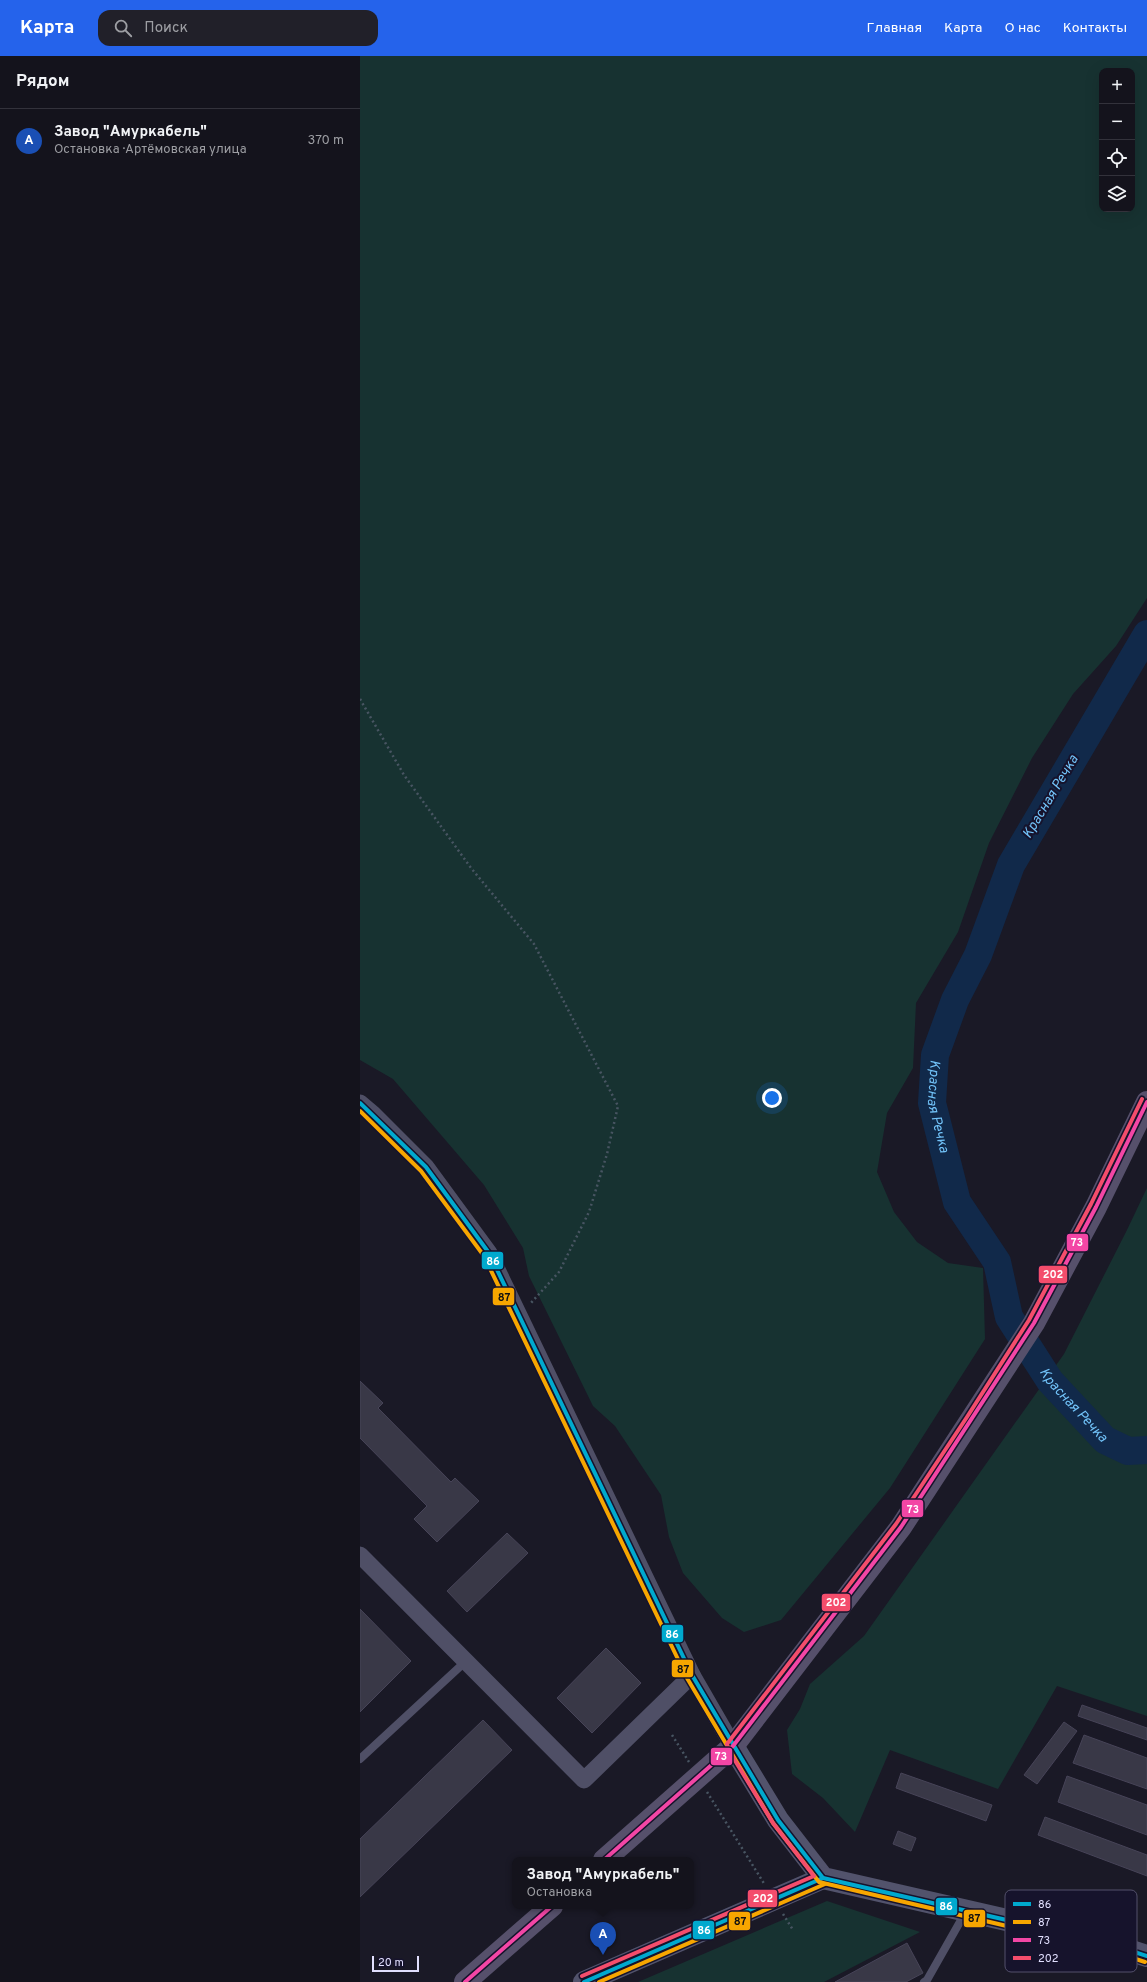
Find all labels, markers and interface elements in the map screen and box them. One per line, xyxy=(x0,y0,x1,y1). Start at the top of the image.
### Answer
search box xyxy=(98,10,378,46)
text: Карта xyxy=(20,16,74,40)
icon: search xyxy=(112,17,134,39)
text: Поиск xyxy=(144,19,188,38)
text: Главная xyxy=(867,20,922,37)
text: Карта xyxy=(944,20,982,37)
text: О нас xyxy=(1004,20,1041,37)
text: Контакты xyxy=(1063,20,1127,37)
map controls xyxy=(1099,68,1135,212)
button: + xyxy=(1099,68,1135,104)
text: Рядом xyxy=(16,71,69,93)
button: − xyxy=(1099,104,1135,140)
text: Завод "Амуркабель" xyxy=(54,123,207,142)
text: A xyxy=(24,133,34,149)
text: 370 m xyxy=(307,133,344,149)
button: locate xyxy=(1099,140,1135,176)
text: Остановка · Артёмовская улица xyxy=(54,142,247,158)
button: layers xyxy=(1099,176,1135,212)
water label: Красная Речка xyxy=(1019,752,1083,842)
water label: Красная Речка xyxy=(923,1059,953,1155)
your location xyxy=(762,1088,782,1108)
line badge: 73 xyxy=(1066,1233,1089,1252)
text: 73 xyxy=(1071,1236,1083,1250)
line badge: 86 xyxy=(481,1251,504,1270)
text: 86 xyxy=(486,1255,500,1269)
line badge: 202 xyxy=(1038,1265,1068,1284)
text: 202 xyxy=(1043,1268,1063,1282)
line badge: 87 xyxy=(492,1287,515,1306)
text: 87 xyxy=(498,1291,510,1305)
water label: Красная Речка xyxy=(1035,1365,1112,1446)
line badge: 73 xyxy=(901,1499,924,1518)
text: 73 xyxy=(907,1503,919,1517)
line badge: 202 xyxy=(821,1593,851,1612)
text: 202 xyxy=(826,1596,846,1610)
line badge: 86 xyxy=(661,1624,684,1643)
text: 86 xyxy=(665,1628,679,1642)
line badge: 87 xyxy=(671,1659,694,1678)
text: 87 xyxy=(677,1663,689,1677)
line badge: 73 xyxy=(710,1747,733,1766)
text: 73 xyxy=(715,1750,727,1764)
popup xyxy=(512,1857,694,1909)
text: Завод "Амуркабель" xyxy=(527,1866,679,1885)
text: Остановка xyxy=(527,1885,592,1901)
line badge: 202 xyxy=(747,1889,778,1908)
legend xyxy=(1005,1890,1137,1972)
text: 202 xyxy=(753,1892,773,1906)
line badge: 86 xyxy=(935,1897,958,1916)
text: 86 xyxy=(1038,1898,1051,1912)
text: 86 xyxy=(939,1900,953,1914)
line badge: 87 xyxy=(963,1909,986,1928)
line badge: 87 xyxy=(728,1911,751,1931)
text: 87 xyxy=(968,1912,980,1926)
text: 87 xyxy=(734,1915,746,1929)
text: 87 xyxy=(1038,1916,1051,1930)
line badge: 86 xyxy=(692,1920,715,1940)
pin: A xyxy=(590,1922,616,1955)
text: 86 xyxy=(697,1924,711,1938)
text: 73 xyxy=(1038,1934,1050,1948)
text: 202 xyxy=(1038,1952,1059,1966)
scale bar xyxy=(372,1954,419,1973)
text: 20 m xyxy=(378,1956,404,1970)

